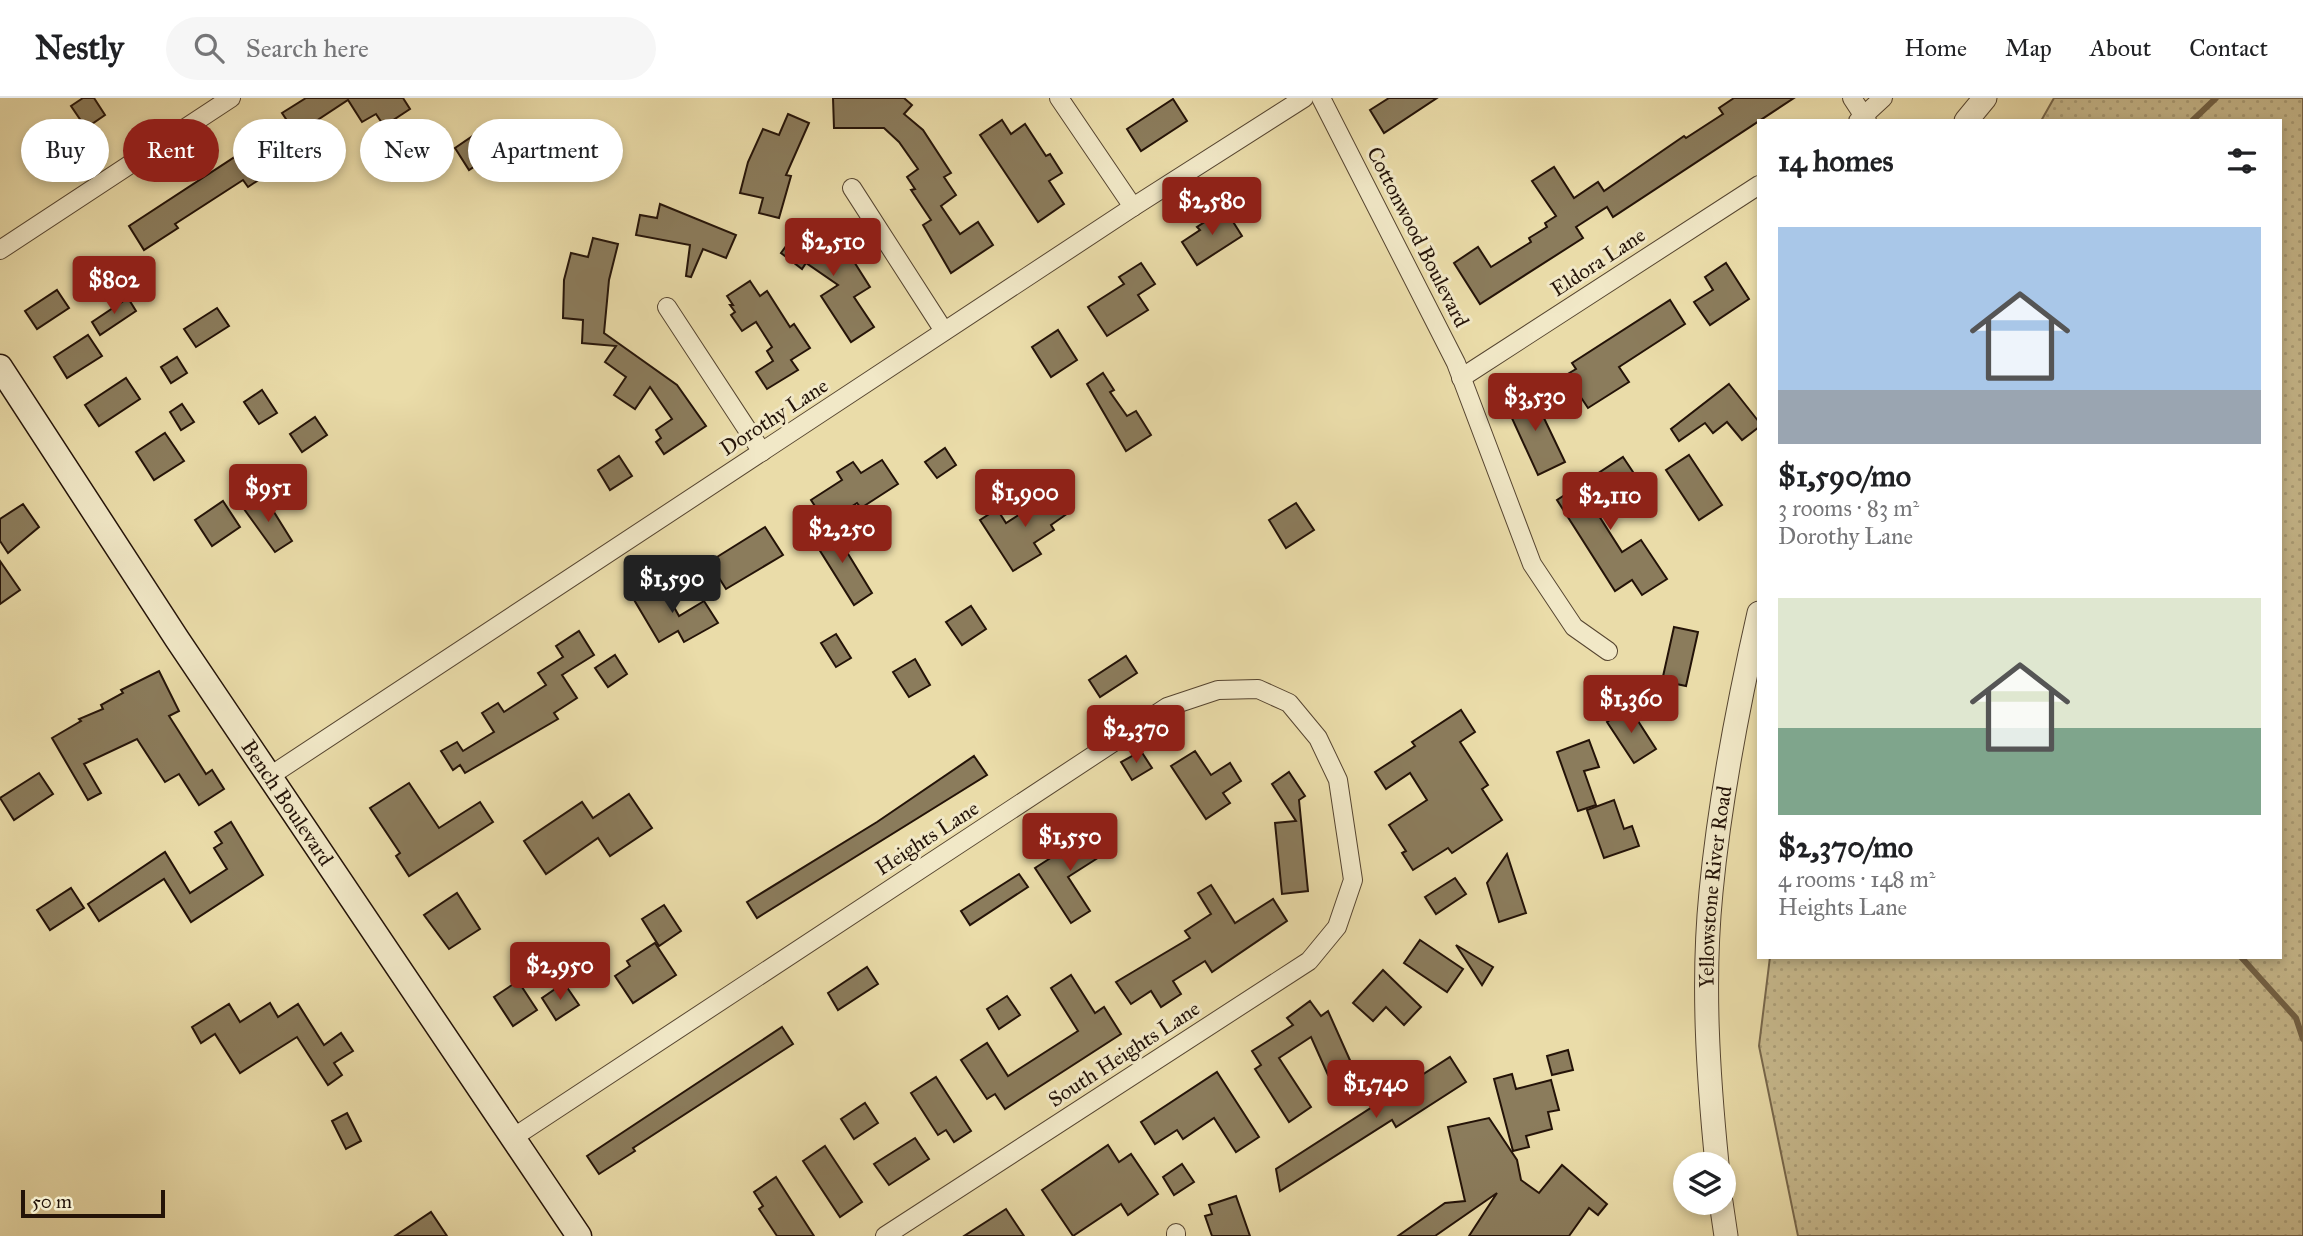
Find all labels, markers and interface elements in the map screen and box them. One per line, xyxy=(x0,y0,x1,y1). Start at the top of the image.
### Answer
search box xyxy=(166,17,656,80)
text: Nestly xyxy=(35,28,124,68)
icon: search xyxy=(190,29,228,67)
text: Search here xyxy=(246,32,369,64)
text: Home xyxy=(1904,33,1967,63)
text: Map xyxy=(2005,33,2052,63)
text: About xyxy=(2090,33,2151,63)
text: Contact xyxy=(2189,33,2268,63)
chip: Buy xyxy=(21,119,109,182)
chip: Rent xyxy=(123,119,219,182)
chip: Filters xyxy=(233,119,346,182)
chip: New xyxy=(360,119,454,182)
chip: Apartment xyxy=(468,119,623,182)
street label: Cottonwood Boulevard xyxy=(1361,142,1475,332)
icon: filters xyxy=(2223,142,2261,180)
text: 14 homes xyxy=(1778,143,1893,179)
pin: $2,580 xyxy=(1155,178,1269,237)
text: $2,580 xyxy=(1178,186,1246,214)
pin: $2,510 xyxy=(776,218,890,278)
street label: Eldora Lane xyxy=(1546,222,1650,302)
text: $2,510 xyxy=(801,227,865,255)
pin: $802 xyxy=(73,256,155,316)
text: $802 xyxy=(89,265,139,293)
icon: home xyxy=(1957,273,2083,399)
street label: Dorothy Lane xyxy=(715,372,833,461)
pin: $3,530 xyxy=(1478,374,1592,433)
text: $3,530 xyxy=(1504,382,1566,410)
text: $1,590/mo xyxy=(1778,458,1911,494)
pin: $951 xyxy=(227,464,309,524)
pin: $1,900 xyxy=(968,470,1082,529)
pin: $2,110 xyxy=(1553,472,1667,532)
text: $951 xyxy=(245,473,291,501)
text: $1,900 xyxy=(991,478,1059,506)
text: $2,110 xyxy=(1578,481,1642,509)
text: 3 rooms · 83 m² xyxy=(1778,494,1919,522)
pin: $2,250 xyxy=(785,505,899,565)
text: $2,250 xyxy=(809,514,875,542)
text: Dorothy Lane xyxy=(1778,522,1913,550)
pin: $1,590 xyxy=(615,556,729,615)
text: $1,590 xyxy=(640,564,704,592)
icon: home xyxy=(1957,644,2083,770)
pin: $1,360 xyxy=(1574,676,1688,735)
text: $1,360 xyxy=(1599,684,1663,712)
pin: $2,370 xyxy=(1079,706,1193,765)
text: $2,370 xyxy=(1103,714,1169,742)
street label: Bench Boulevard xyxy=(236,735,339,871)
street label: Yellowstone River Road xyxy=(1694,783,1738,988)
street label: Heights Lane xyxy=(870,795,984,881)
pin: $1,550 xyxy=(1013,814,1127,873)
text: $1,550 xyxy=(1038,822,1102,850)
text: $2,370/mo xyxy=(1778,829,1913,865)
text: 4 rooms · 148 m² xyxy=(1778,865,1935,893)
text: Heights Lane xyxy=(1778,893,1907,921)
pin: $2,950 xyxy=(503,942,617,1002)
text: $2,950 xyxy=(526,951,594,979)
street label: South Heights Lane xyxy=(1043,995,1205,1113)
pin: $1,740 xyxy=(1319,1060,1433,1120)
text: $1,740 xyxy=(1343,1069,1409,1097)
map controls xyxy=(1673,1152,1736,1215)
button: layers xyxy=(1673,1152,1736,1215)
scale bar xyxy=(21,1187,164,1219)
text: 50 m xyxy=(32,1190,72,1213)

